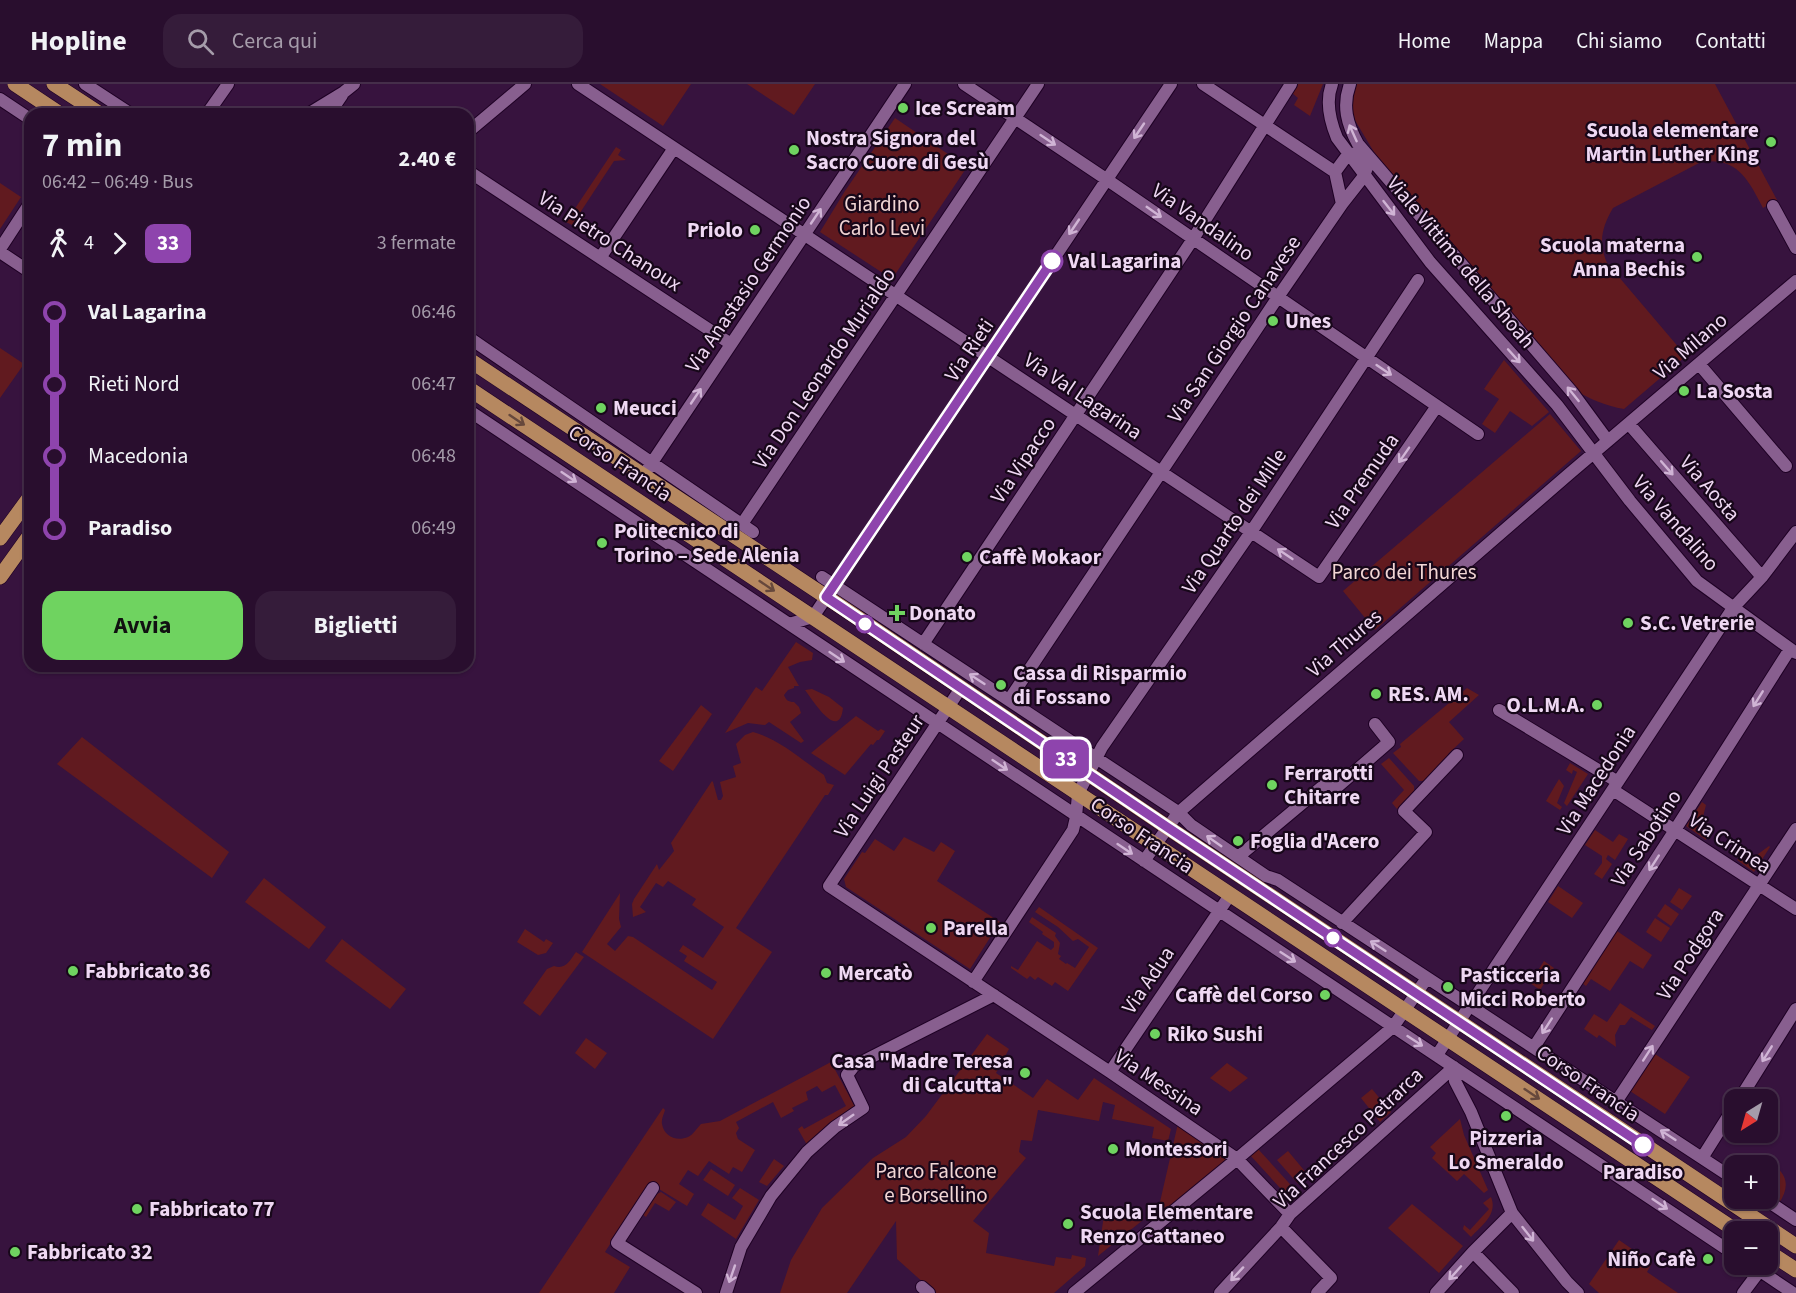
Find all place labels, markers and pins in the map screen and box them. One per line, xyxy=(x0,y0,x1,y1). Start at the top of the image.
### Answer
place label: Ice Scream xyxy=(915,93,1015,123)
marker: Ice Scream xyxy=(896,101,910,115)
place label: Scuola elementare Martin Luther King xyxy=(1586,115,1759,169)
place label: Nostra Signora del Sacro Cuore di Gesù xyxy=(806,123,989,177)
marker: Scuola elementare Martin Luther King xyxy=(1764,135,1778,149)
marker: Nostra Signora del Sacro Cuore di Gesù xyxy=(787,143,801,157)
place label: Priolo xyxy=(687,215,743,245)
marker: Priolo xyxy=(748,223,762,237)
place label: Scuola materna Anna Bechis xyxy=(1540,230,1685,284)
place label: Val Lagarina xyxy=(1067,246,1181,276)
marker: Val Lagarina xyxy=(1041,250,1063,272)
marker: Scuola materna Anna Bechis xyxy=(1690,250,1704,264)
place label: Unes xyxy=(1285,306,1331,336)
marker: Unes xyxy=(1266,314,1280,328)
place label: La Sosta xyxy=(1696,376,1773,406)
marker: La Sosta xyxy=(1677,384,1691,398)
place label: Meucci xyxy=(613,393,677,423)
marker: Meucci xyxy=(594,401,608,415)
place label: Politecnico di Torino – Sede Alenia xyxy=(614,516,800,570)
marker: Politecnico di Torino – Sede Alenia xyxy=(595,536,609,550)
place label: Caffè Mokaor xyxy=(979,542,1102,572)
marker: Caffè Mokaor xyxy=(960,550,974,564)
place label: Donato xyxy=(909,598,976,628)
marker: Donato xyxy=(890,606,904,620)
place label: S.C. Vetrerie xyxy=(1640,608,1755,638)
unlabelled marker xyxy=(856,615,874,633)
marker: S.C. Vetrerie xyxy=(1621,616,1635,630)
place label: Cassa di Risparmio di Fossano xyxy=(1013,658,1187,712)
marker: Cassa di Risparmio di Fossano xyxy=(994,678,1008,692)
place label: RES. AM. xyxy=(1388,679,1469,709)
marker: RES. AM. xyxy=(1369,687,1383,701)
place label: O.L.M.A. xyxy=(1507,690,1585,720)
marker: O.L.M.A. xyxy=(1590,698,1604,712)
place label: Ferrarotti Chitarre xyxy=(1284,758,1373,812)
marker: Ferrarotti Chitarre xyxy=(1265,778,1279,792)
place label: Foglia d'Acero xyxy=(1250,826,1379,856)
marker: Foglia d'Acero xyxy=(1231,834,1245,848)
place label: Parella xyxy=(943,913,1008,943)
marker: Parella xyxy=(924,921,938,935)
unlabelled marker xyxy=(1324,929,1342,947)
place label: Fabbricato 36 xyxy=(85,956,210,986)
place label: Mercatò xyxy=(838,958,913,988)
place label: Pasticceria Micci Roberto xyxy=(1460,960,1586,1014)
marker: Fabbricato 36 xyxy=(66,964,80,978)
marker: Mercatò xyxy=(819,966,833,980)
place label: Caffè del Corso xyxy=(1175,980,1313,1010)
marker: Pasticceria Micci Roberto xyxy=(1441,980,1455,994)
marker: Caffè del Corso xyxy=(1318,988,1332,1002)
place label: Riko Sushi xyxy=(1167,1019,1263,1049)
marker: Riko Sushi xyxy=(1148,1027,1162,1041)
place label: Casa "Madre Teresa di Calcutta" xyxy=(831,1046,1013,1100)
marker: Casa "Madre Teresa di Calcutta" xyxy=(1018,1066,1032,1080)
marker: Pizzeria Lo Smeraldo xyxy=(1499,1109,1513,1123)
place label: Pizzeria Lo Smeraldo xyxy=(1448,1123,1564,1177)
place label: Montessori xyxy=(1125,1134,1228,1164)
marker: Paradiso xyxy=(1632,1134,1654,1156)
marker: Montessori xyxy=(1106,1142,1120,1156)
place label: Paradiso xyxy=(1603,1157,1683,1187)
place label: Fabbricato 77 xyxy=(149,1194,274,1224)
place label: Scuola Elementare Renzo Cattaneo xyxy=(1080,1197,1253,1251)
marker: Fabbricato 77 xyxy=(130,1202,144,1216)
marker: Scuola Elementare Renzo Cattaneo xyxy=(1061,1217,1075,1231)
place label: Fabbricato 32 xyxy=(27,1237,152,1267)
place label: Niño Cafè xyxy=(1607,1244,1696,1274)
marker: Fabbricato 32 xyxy=(8,1245,22,1259)
marker: Niño Cafè xyxy=(1701,1252,1715,1266)

